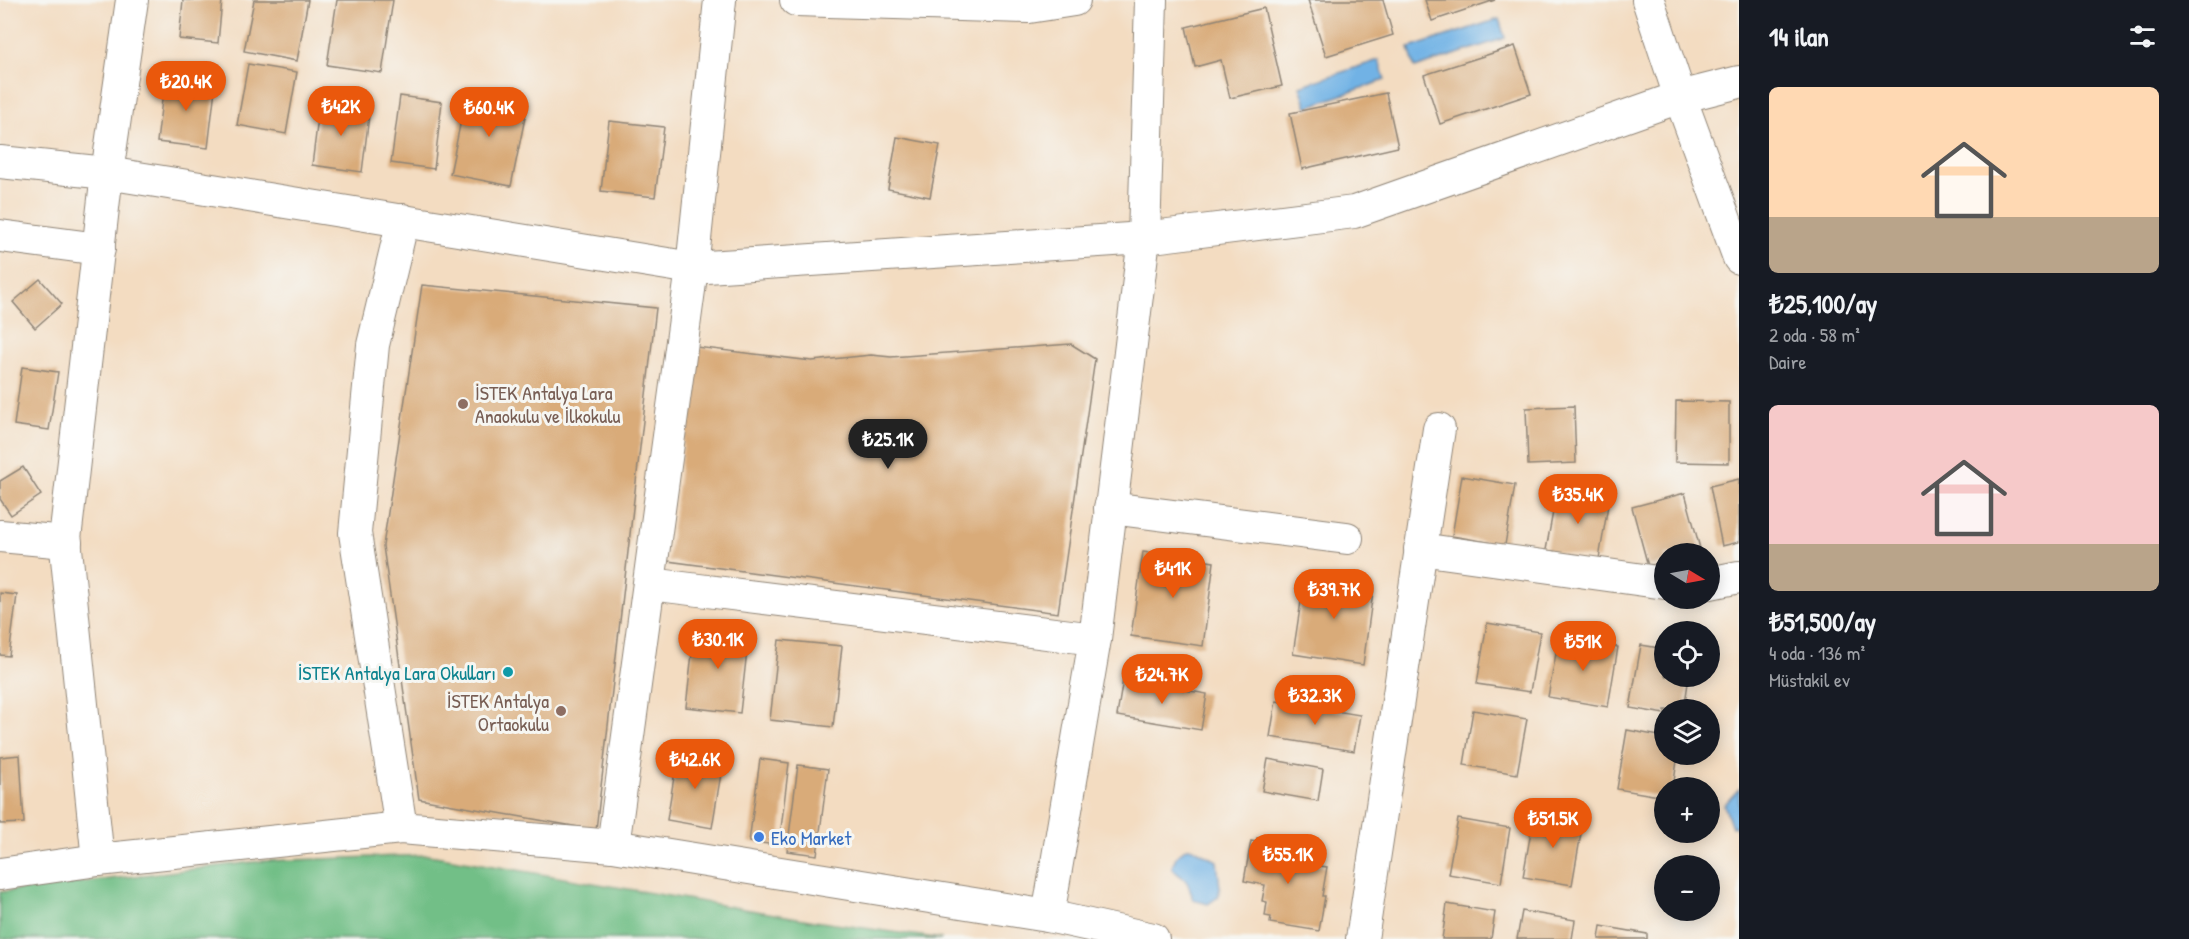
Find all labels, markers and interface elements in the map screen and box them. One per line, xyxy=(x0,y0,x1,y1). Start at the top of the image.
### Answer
text: 14 ilan xyxy=(1769,19,1829,54)
icon: filters xyxy=(2126,20,2159,53)
pin: ₺20.4K xyxy=(137,61,235,112)
text: ₺20.4K xyxy=(160,67,212,94)
pin: ₺42K xyxy=(305,86,377,137)
pin: ₺60.4K xyxy=(440,87,538,138)
text: ₺42K xyxy=(322,92,360,119)
text: ₺60.4K xyxy=(464,93,514,120)
icon: home xyxy=(1910,126,2018,234)
text: ₺25,100/ay xyxy=(1769,286,1877,321)
text: 2 oda · 58 m² xyxy=(1769,321,1860,348)
text: Daire xyxy=(1769,348,1806,375)
place label: İSTEK Antalya Lara Anaokulu ve İlkokulu xyxy=(475,379,620,429)
marker: İSTEK Antalya Lara Anaokulu ve İlkokulu xyxy=(456,397,470,411)
pin: ₺25.1K xyxy=(839,419,937,470)
text: ₺25.1K xyxy=(862,425,914,452)
icon: home xyxy=(1910,444,2018,552)
pin: ₺35.4K xyxy=(1529,474,1627,525)
text: ₺35.4K xyxy=(1552,480,1604,507)
north arrow xyxy=(1654,543,1720,609)
map controls xyxy=(1654,543,1720,921)
pin: ₺41K xyxy=(1137,548,1209,599)
text: ₺41K xyxy=(1155,554,1191,581)
pin: ₺39.7K xyxy=(1285,569,1383,620)
text: ₺39.7K xyxy=(1308,575,1360,602)
text: ₺51,500/ay xyxy=(1769,604,1876,639)
pin: ₺30.1K xyxy=(669,619,767,670)
pin: ₺51K xyxy=(1547,621,1619,672)
button: locate xyxy=(1654,621,1720,687)
text: ₺30.1K xyxy=(692,625,744,652)
text: ₺51K xyxy=(1564,627,1602,654)
text: 4 oda · 136 m² xyxy=(1769,639,1865,666)
pin: ₺24.7K xyxy=(1113,654,1211,705)
place label: İSTEK Antalya Lara Okulları xyxy=(298,659,496,686)
text: ₺24.7K xyxy=(1136,660,1188,687)
marker: İSTEK Antalya Lara Okulları xyxy=(501,665,515,679)
text: Müstakil ev xyxy=(1769,666,1850,693)
pin: ₺32.3K xyxy=(1266,675,1364,726)
text: ₺32.3K xyxy=(1288,681,1342,708)
place label: İSTEK Antalya Ortaokulu xyxy=(447,687,549,737)
button: layers xyxy=(1654,699,1720,765)
marker: İSTEK Antalya Ortaokulu xyxy=(554,704,568,718)
pin: ₺42.6K xyxy=(646,739,744,790)
text: ₺42.6K xyxy=(669,745,721,772)
button: + xyxy=(1654,777,1720,843)
pin: ₺51.5K xyxy=(1504,798,1602,849)
text: ₺51.5K xyxy=(1528,804,1578,831)
place label: Eko Market xyxy=(771,824,852,851)
marker: Eko Market xyxy=(752,830,766,844)
pin: ₺55.1K xyxy=(1239,834,1337,885)
text: ₺55.1K xyxy=(1263,840,1313,867)
button: − xyxy=(1654,855,1720,921)

